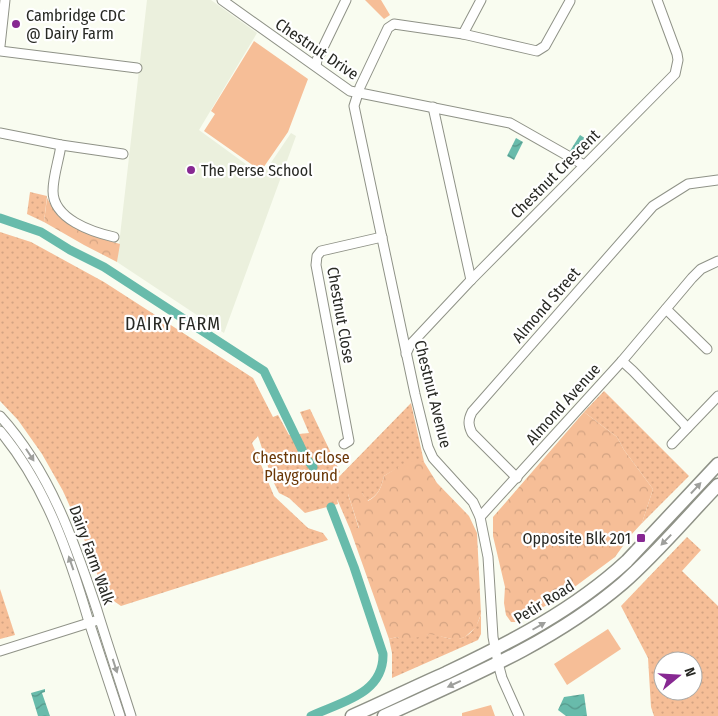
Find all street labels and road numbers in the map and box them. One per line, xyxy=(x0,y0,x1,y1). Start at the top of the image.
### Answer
street label: Chestnut Drive xyxy=(272,14,362,84)
street label: Chestnut Crescent xyxy=(507,125,604,222)
street label: Almond Street xyxy=(508,263,584,347)
street label: Chestnut Close xyxy=(323,265,359,365)
street label: Chestnut Avenue xyxy=(410,338,456,450)
street label: Almond Avenue xyxy=(522,360,604,448)
street label: Dairy Farm Walk xyxy=(65,503,119,608)
street label: Petir Road xyxy=(510,576,578,628)

